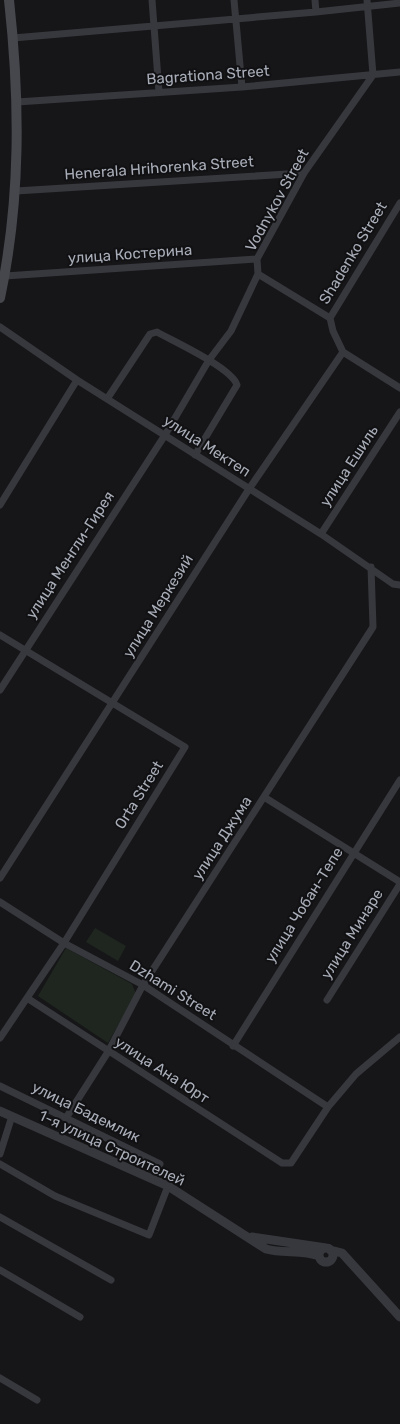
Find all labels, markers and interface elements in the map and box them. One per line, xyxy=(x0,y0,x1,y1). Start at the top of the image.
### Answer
street label: Bagrationa Street xyxy=(146,62,270,88)
street label: Vodnykov Street xyxy=(241,146,313,254)
street label: Henerala Hrihorenka Street xyxy=(64,152,254,184)
street label: Shadenko Street xyxy=(315,198,391,307)
street label: улица Костерина xyxy=(67,241,193,267)
street label: улица Мектеп xyxy=(160,411,254,481)
street label: улица Ешиль xyxy=(316,422,382,510)
street label: улица Менгли-Гирея xyxy=(22,488,118,622)
street label: улица Меркезий xyxy=(119,551,197,661)
street label: Orta Street xyxy=(111,757,167,832)
street label: улица Джума xyxy=(188,793,256,883)
street label: улица Чобан-Тепе xyxy=(261,844,347,966)
street label: улица Минаре xyxy=(317,886,387,982)
street label: Dzhami Street xyxy=(126,956,220,1024)
street label: улица Ана Юрт xyxy=(111,1033,213,1107)
street label: улица Бадемлик xyxy=(29,1078,143,1146)
street label: 1-я улица Строителей xyxy=(36,1106,188,1190)

